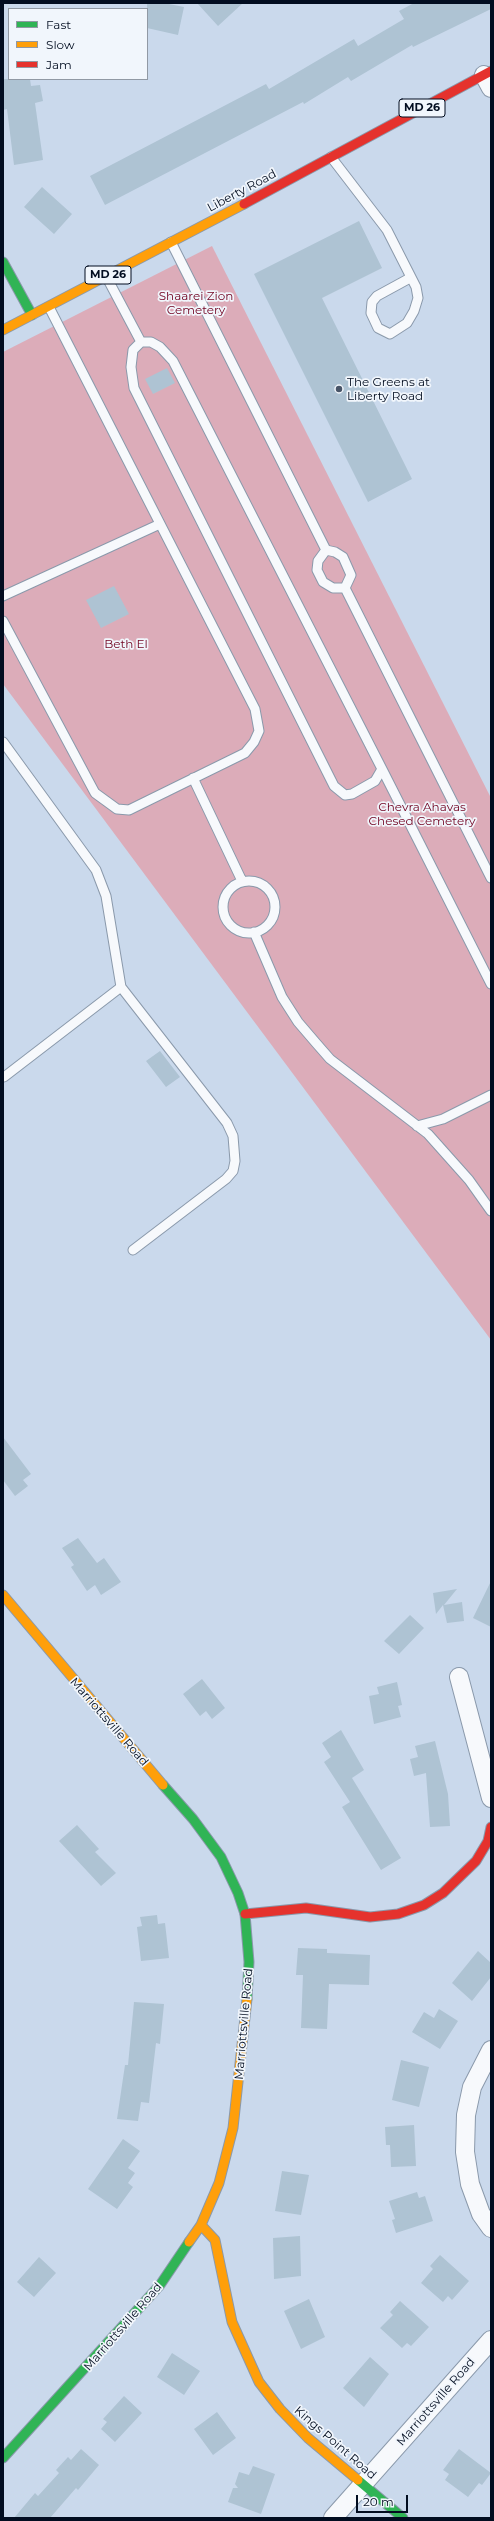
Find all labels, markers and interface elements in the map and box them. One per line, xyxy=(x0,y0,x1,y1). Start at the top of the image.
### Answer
legend xyxy=(8,8,148,80)
text: Fast xyxy=(46,17,71,32)
text: Slow xyxy=(46,37,75,52)
text: Jam xyxy=(46,57,72,72)
road number: MD 26 xyxy=(399,99,445,117)
street label: Liberty Road xyxy=(205,167,279,215)
road number: MD 26 xyxy=(85,266,131,284)
park label: Shaarei Zion Cemetery xyxy=(159,289,233,317)
place label: The Greens at Liberty Road xyxy=(347,375,430,403)
marker: The Greens at Liberty Road xyxy=(334,384,344,394)
park label: Beth El xyxy=(104,637,148,651)
park label: Chevra Ahavas Chesed Cemetery xyxy=(369,800,475,828)
street label: Marriottsville Road xyxy=(67,1675,151,1769)
street label: Marriottsville Road xyxy=(232,1968,256,2080)
street label: Marriottsville Road xyxy=(81,2280,165,2374)
street label: Marriottsville Road xyxy=(394,2355,478,2449)
street label: Kings Point Road xyxy=(291,2404,379,2482)
scale bar xyxy=(358,2487,410,2513)
text: 20 m xyxy=(363,2494,394,2509)

